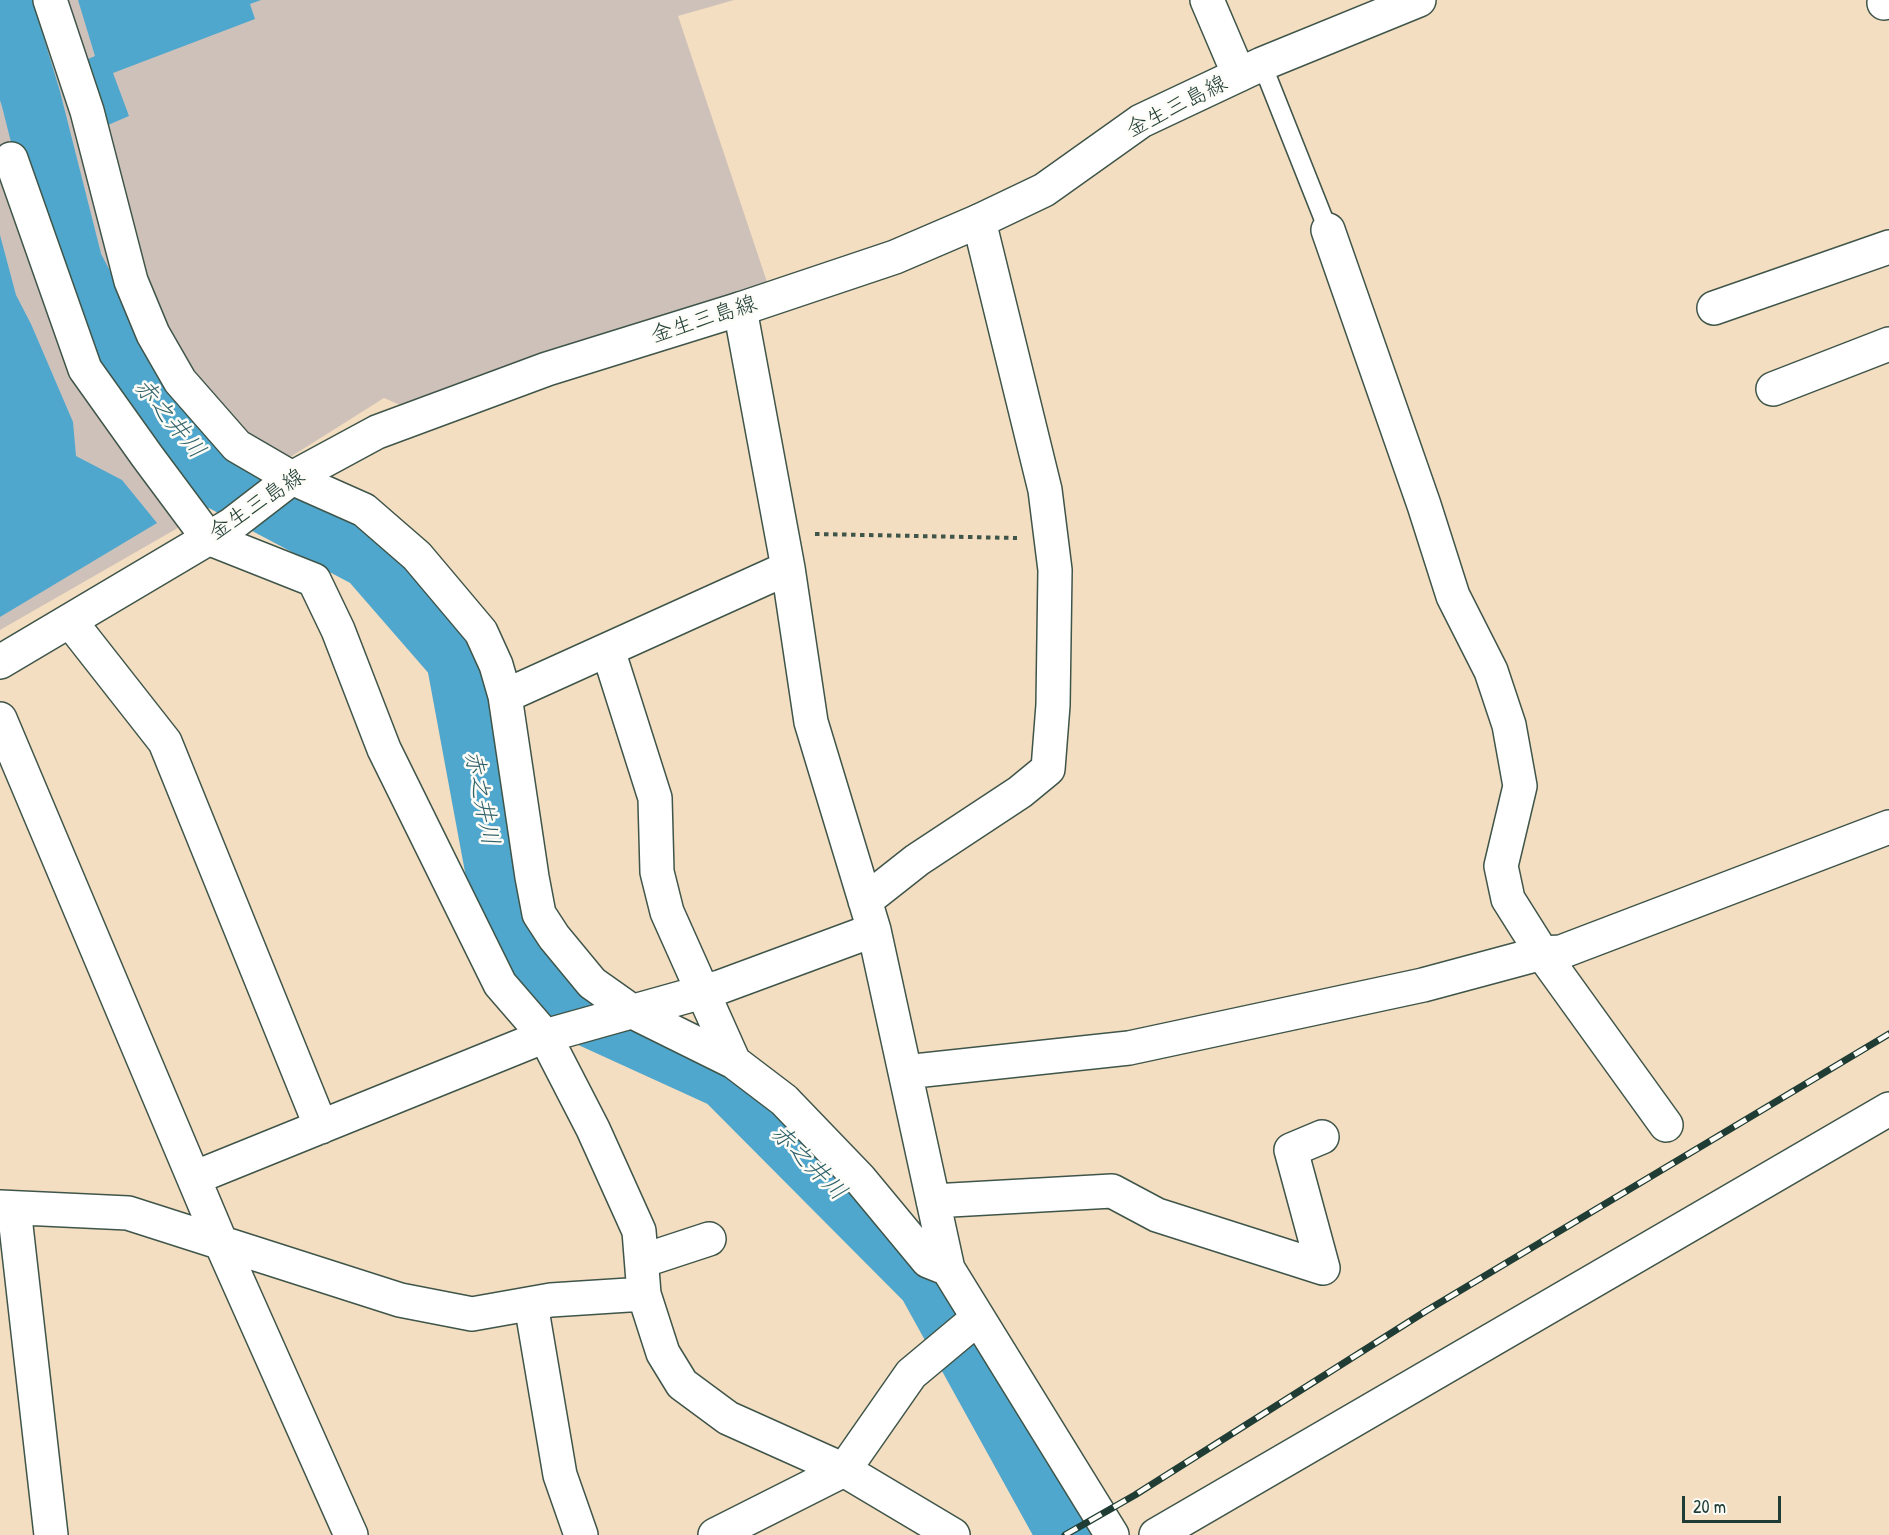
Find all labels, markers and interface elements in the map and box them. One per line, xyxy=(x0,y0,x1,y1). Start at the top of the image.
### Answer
street label: 金生三島線 xyxy=(1122,70,1232,144)
street label: 金生三島線 xyxy=(648,290,760,350)
water label: 赤之井川 xyxy=(127,373,211,465)
street label: 金生三島線 xyxy=(204,463,310,547)
water label: 赤之井川 xyxy=(458,748,504,848)
water label: 赤之井川 xyxy=(764,1119,852,1207)
scale bar xyxy=(1685,1484,1784,1522)
text: 20 m xyxy=(1693,1494,1726,1519)

